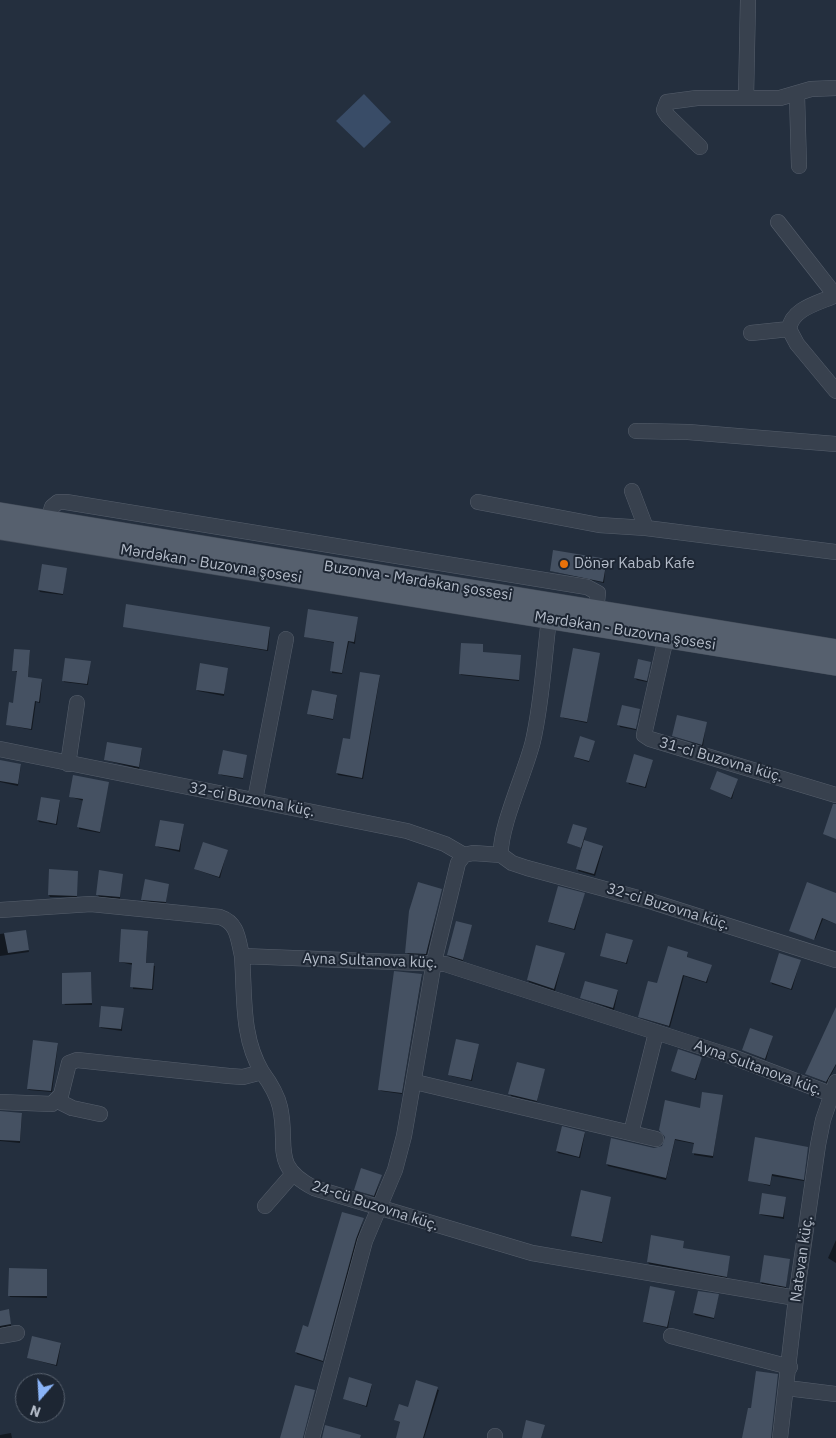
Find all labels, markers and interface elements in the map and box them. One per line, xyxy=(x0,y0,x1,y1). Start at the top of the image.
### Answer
street label: Mərdəkan - Buzovna şosesi xyxy=(119,541,303,587)
place label: Dönər Kabab Kafe xyxy=(574,555,695,573)
street label: Buzonva - Mərdəkan şossesi xyxy=(323,557,513,605)
marker: Dönər Kabab Kafe xyxy=(558,558,570,570)
street label: Mərdəkan - Buzovna şosesi xyxy=(533,608,717,654)
street label: 31-ci Buzovna küç. xyxy=(657,734,785,786)
street label: 32-ci Buzovna küç. xyxy=(188,779,316,821)
street label: 32-ci Buzovna küç. xyxy=(604,880,732,934)
street label: Ayna Sultanova küç. xyxy=(302,950,438,972)
street label: Ayna Sultanova küç. xyxy=(692,1036,824,1100)
street label: 24-cü Buzovna küç. xyxy=(309,1177,441,1235)
street label: Natəvan küç. xyxy=(787,1215,817,1303)
north arrow xyxy=(15,1373,65,1423)
text: N xyxy=(28,1401,43,1421)

